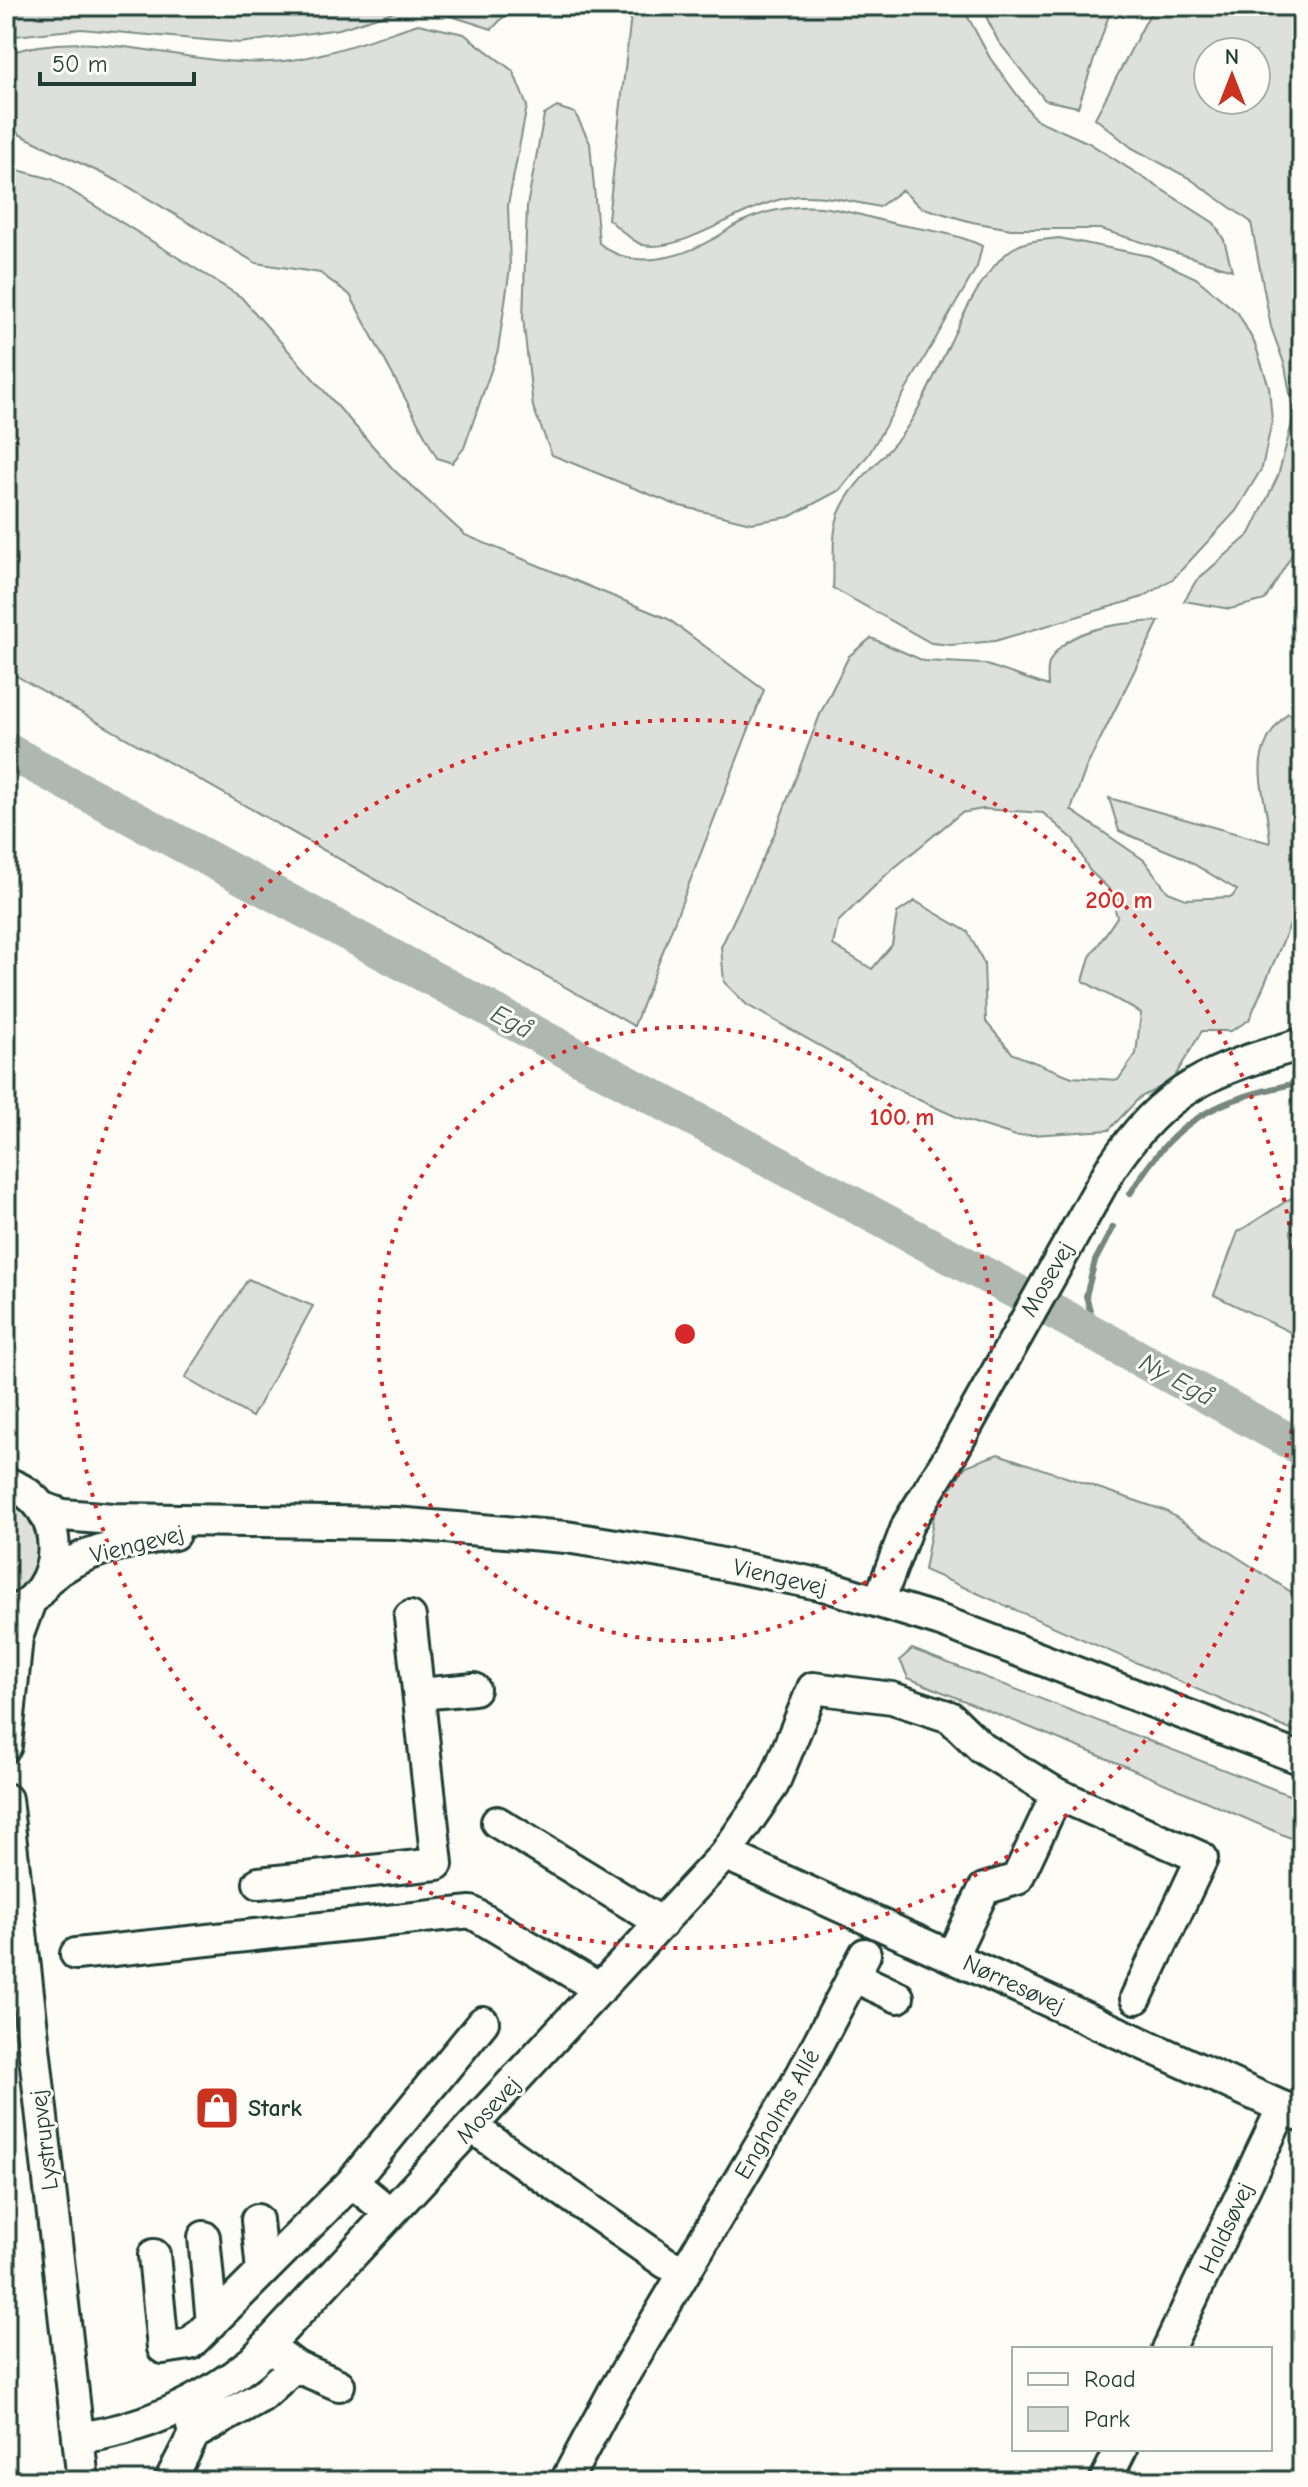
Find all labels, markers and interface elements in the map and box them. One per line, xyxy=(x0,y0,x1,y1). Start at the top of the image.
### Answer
scale bar xyxy=(40,36,194,86)
north arrow xyxy=(1192,36,1272,116)
text: N xyxy=(1225,44,1239,70)
text: 50 m xyxy=(52,50,108,78)
text: 200 m xyxy=(1085,886,1153,914)
water label: Egå xyxy=(486,999,537,1045)
text: 100 m xyxy=(870,1103,934,1131)
street label: Mosevej xyxy=(1014,1237,1080,1321)
centre of rings xyxy=(671,1320,699,1348)
water label: Ny Egå xyxy=(1134,1347,1219,1412)
street label: Viengevej xyxy=(87,1519,187,1569)
street label: Viengevej xyxy=(730,1553,830,1601)
street label: Nørresøvej xyxy=(959,1948,1069,2020)
street label: Engholms Allé xyxy=(728,2044,826,2184)
street label: Mosevej xyxy=(450,2071,526,2149)
shop icon: Stark xyxy=(193,2084,241,2132)
street label: Lystrupvej xyxy=(24,2088,64,2192)
place label: Stark xyxy=(248,2094,302,2122)
street label: Haldsøvej xyxy=(1193,2178,1259,2278)
legend xyxy=(1012,2347,1272,2451)
text: Road xyxy=(1084,2365,1136,2393)
text: Park xyxy=(1084,2405,1130,2433)

